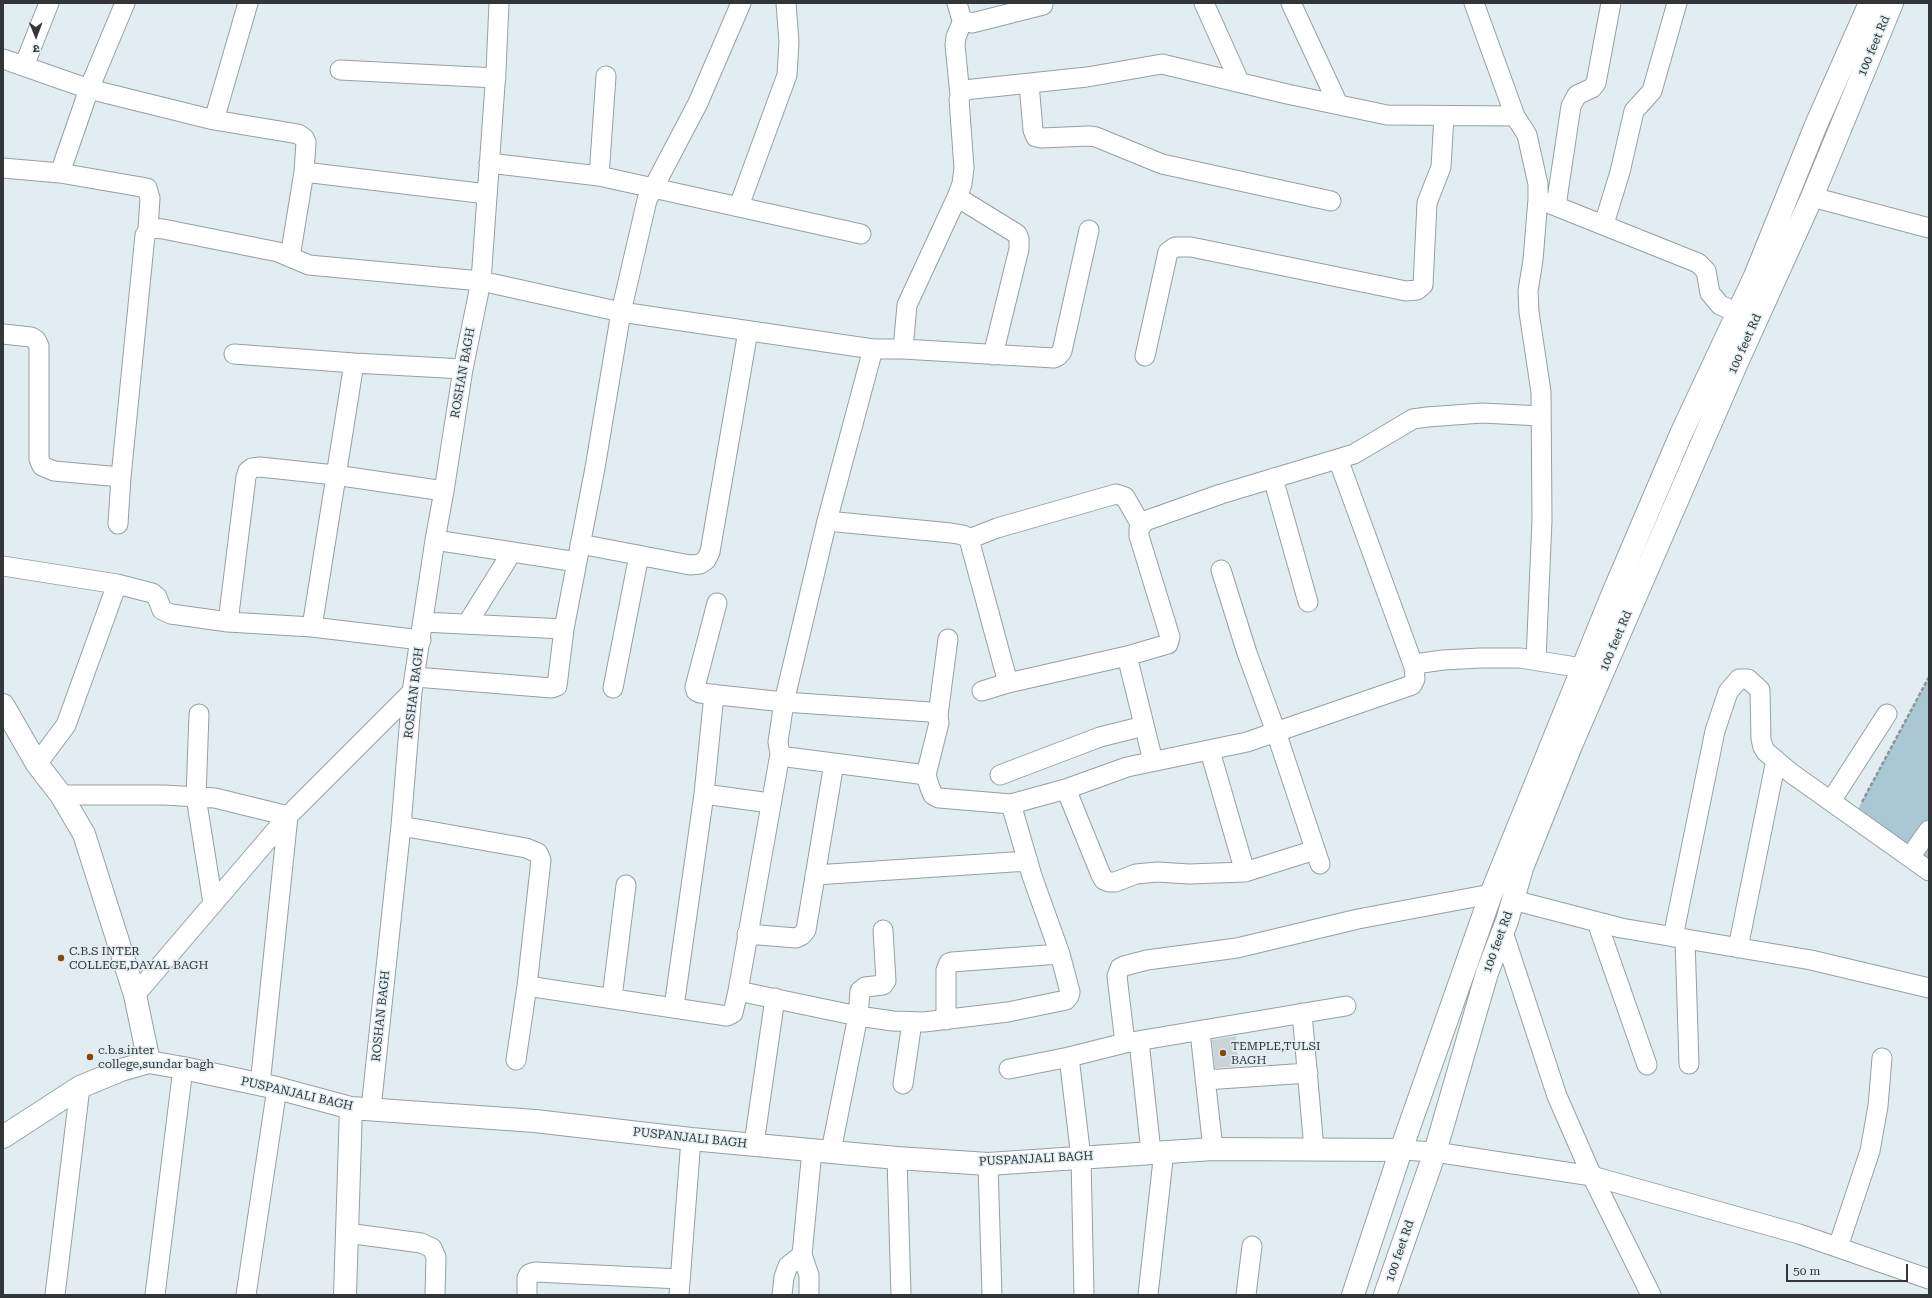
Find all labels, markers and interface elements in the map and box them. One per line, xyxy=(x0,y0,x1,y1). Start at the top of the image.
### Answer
street label: 100 feet Rd xyxy=(1855,14,1893,78)
north arrow xyxy=(16,16,56,56)
text: उ xyxy=(33,42,40,55)
street label: 100 feet Rd xyxy=(1725,312,1765,376)
street label: ROSHAN BAGH xyxy=(448,327,478,419)
street label: 100 feet Rd xyxy=(1597,609,1635,673)
street label: ROSHAN BAGH xyxy=(401,647,427,739)
street label: 100 feet Rd xyxy=(1480,909,1516,975)
place label: C.B.S INTER COLLEGE,DAYAL BAGH xyxy=(69,944,208,972)
marker: C.B.S INTER COLLEGE,DAYAL BAGH xyxy=(56,953,66,963)
street label: ROSHAN BAGH xyxy=(369,970,393,1062)
place label: TEMPLE,TULSI BAGH xyxy=(1231,1039,1321,1067)
place label: c.b.s.inter college,sundar bagh xyxy=(98,1043,214,1071)
marker: TEMPLE,TULSI BAGH xyxy=(1218,1048,1228,1058)
marker: c.b.s.inter college,sundar bagh xyxy=(85,1052,95,1062)
street label: PUSPANJALI BAGH xyxy=(239,1074,355,1114)
street label: PUSPANJALI BAGH xyxy=(632,1125,748,1151)
street label: PUSPANJALI BAGH xyxy=(978,1149,1094,1169)
street label: 100 feet Rd xyxy=(1383,1218,1417,1284)
scale bar xyxy=(1788,1256,1910,1282)
text: 50 m xyxy=(1793,1264,1820,1278)

